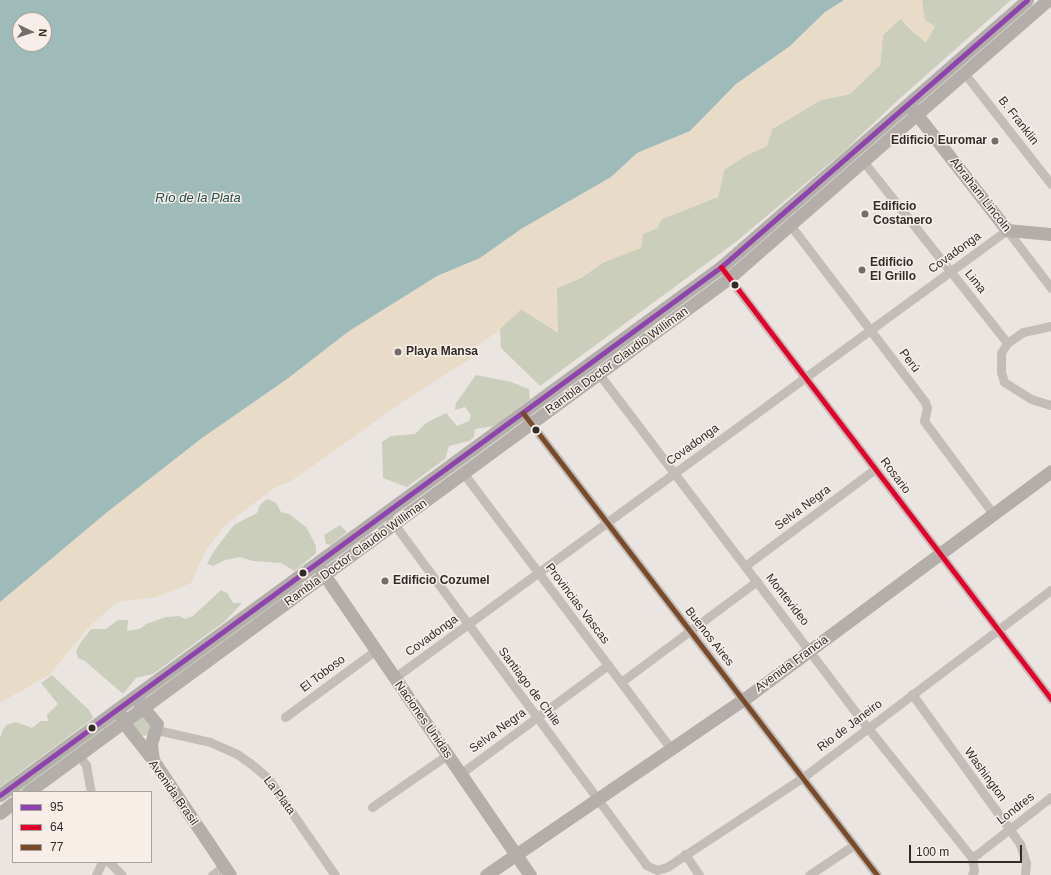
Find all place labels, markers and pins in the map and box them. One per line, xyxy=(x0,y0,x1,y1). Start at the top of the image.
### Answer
place label: Edificio Euromar xyxy=(891,134,987,148)
marker: Edificio Euromar xyxy=(990,136,1000,146)
place label: Edificio Costanero xyxy=(873,200,932,228)
marker: Edificio Costanero xyxy=(860,209,870,219)
place label: Edificio El Grillo xyxy=(870,256,916,284)
marker: Edificio El Grillo xyxy=(857,265,867,275)
unlabelled marker xyxy=(730,280,740,290)
place label: Playa Mansa xyxy=(406,345,478,359)
marker: Playa Mansa xyxy=(393,347,403,357)
unlabelled marker xyxy=(531,425,541,435)
unlabelled marker xyxy=(298,568,308,578)
place label: Edificio Cozumel xyxy=(393,574,490,588)
marker: Edificio Cozumel xyxy=(380,576,390,586)
unlabelled marker xyxy=(87,723,97,733)

